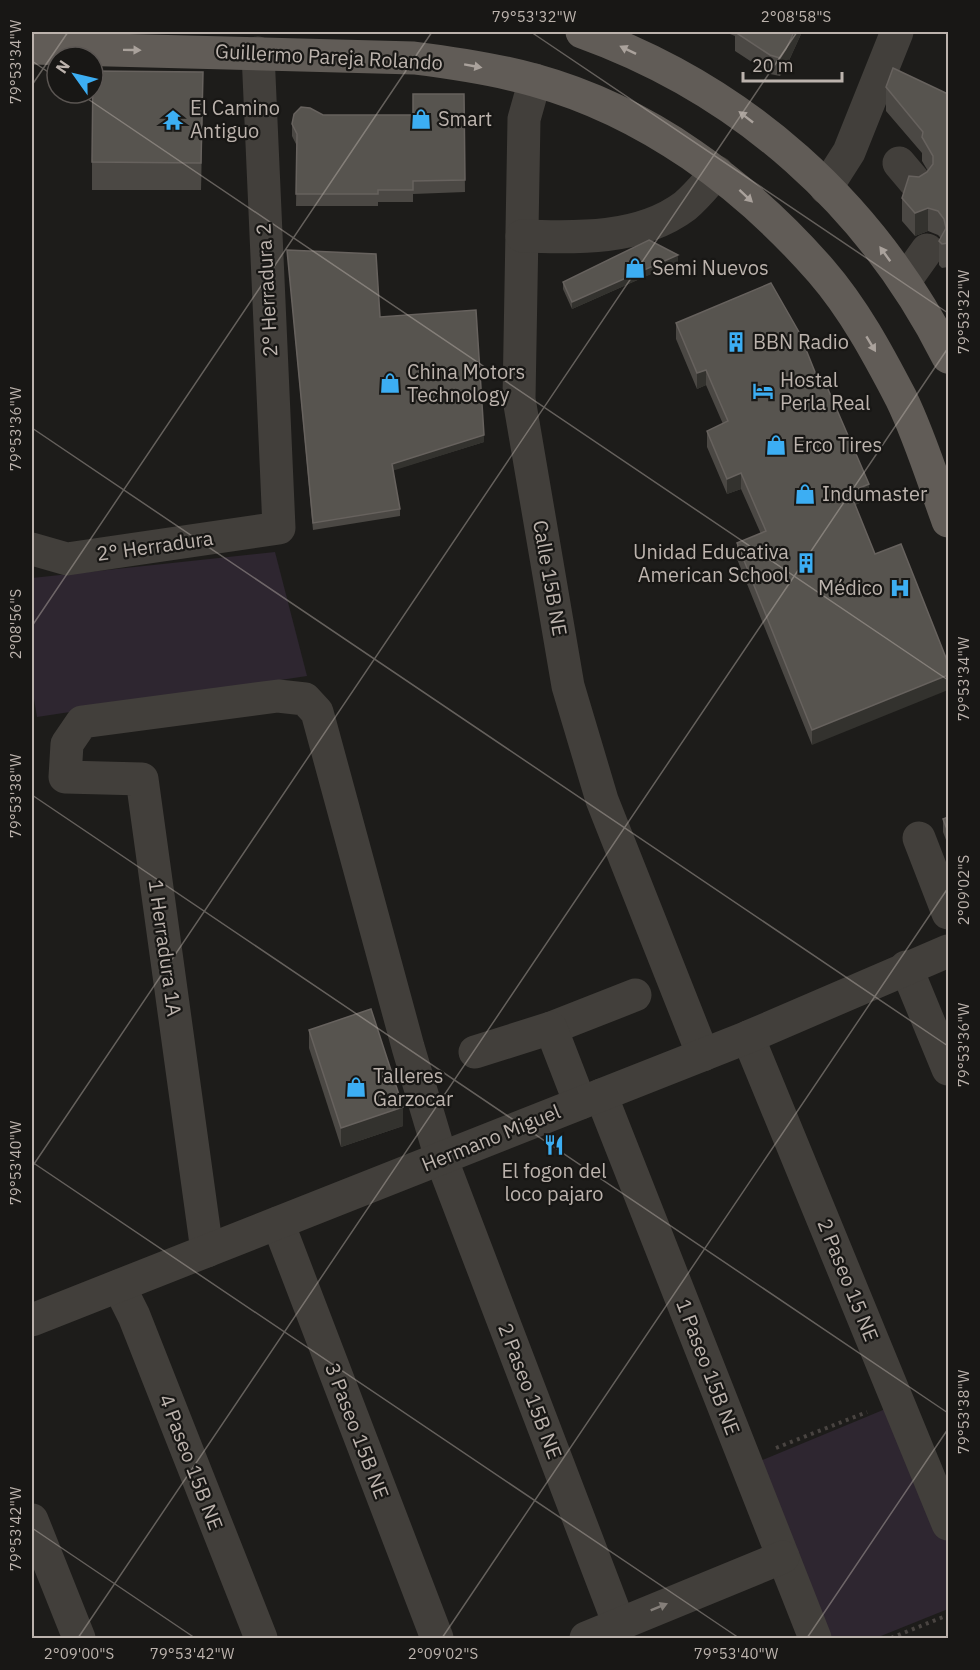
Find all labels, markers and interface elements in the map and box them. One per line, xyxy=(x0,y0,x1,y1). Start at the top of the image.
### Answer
text: 79°53'32"W xyxy=(492,7,577,26)
text: 2°08'58"S xyxy=(761,7,831,26)
text: 79°53'34"W xyxy=(6,19,25,104)
street label: Guillermo Pareja Rolando xyxy=(214,37,444,76)
north arrow xyxy=(45,45,105,105)
one-way arrow xyxy=(122,45,141,55)
one-way arrow xyxy=(619,45,636,54)
scale bar xyxy=(743,45,842,83)
text: 20 m xyxy=(752,54,794,77)
text: N xyxy=(51,56,74,77)
one-way arrow xyxy=(464,62,483,71)
place label: El Camino Antiguo xyxy=(190,94,280,144)
place label: Smart xyxy=(438,105,492,132)
shop icon: Smart xyxy=(409,107,433,131)
temple icon: El Camino Antiguo xyxy=(161,108,185,132)
one-way arrow xyxy=(739,112,754,124)
one-way arrow xyxy=(738,189,753,202)
street label: 2° Herradura 2 xyxy=(250,222,283,358)
one-way arrow xyxy=(879,246,891,262)
place label: Semi Nuevos xyxy=(652,254,769,281)
shop icon: Semi Nuevos xyxy=(623,256,647,280)
text: 79°53'32"W xyxy=(954,269,973,354)
place label: BBN Radio xyxy=(753,328,849,355)
building icon: BBN Radio xyxy=(724,330,748,354)
one-way arrow xyxy=(866,336,877,352)
place label: China Motors Technology xyxy=(407,358,525,408)
place label: Hostal Perla Real xyxy=(780,366,870,416)
shop icon: China Motors Technology xyxy=(378,371,402,395)
hotel icon: Hostal Perla Real xyxy=(751,379,775,403)
text: 79°53'36"W xyxy=(6,386,25,471)
place label: Erco Tires xyxy=(793,431,882,458)
shop icon: Erco Tires xyxy=(764,433,788,457)
place label: Indumaster xyxy=(822,480,927,507)
shop icon: Indumaster xyxy=(793,482,817,506)
street label: Calle 15B NE xyxy=(527,518,574,638)
street label: 2° Herradura xyxy=(95,524,215,567)
place label: Unidad Educativa American School xyxy=(633,538,789,588)
building icon: Unidad Educativa American School xyxy=(794,551,818,575)
place label: Médico xyxy=(818,574,883,601)
hospital icon: Médico xyxy=(888,576,912,600)
text: 2°08'56"S xyxy=(6,589,25,659)
text: 79°53'34"W xyxy=(954,636,973,721)
text: 79°53'38"W xyxy=(6,753,25,838)
text: 2°09'02"S xyxy=(954,855,973,925)
street label: 1 Herradura 1A xyxy=(143,878,188,1018)
text: 79°53'36"W xyxy=(954,1002,973,1087)
place label: Talleres Garzocar xyxy=(373,1062,453,1112)
shop icon: Talleres Garzocar xyxy=(344,1075,368,1099)
street label: Hermano Miguel xyxy=(417,1097,564,1178)
text: 79°53'40"W xyxy=(6,1120,25,1205)
restaurant icon: El fogon del loco pajaro xyxy=(542,1133,566,1157)
place label: El fogon del loco pajaro xyxy=(501,1157,607,1207)
street label: 2 Paseo 15 NE xyxy=(812,1214,885,1345)
street label: 1 Paseo 15B NE xyxy=(670,1295,747,1439)
street label: 2 Paseo 15B NE xyxy=(492,1319,569,1463)
street label: 3 Paseo 15B NE xyxy=(319,1359,396,1503)
text: 79°53'38"W xyxy=(954,1369,973,1454)
street label: 4 Paseo 15B NE xyxy=(153,1390,230,1534)
text: 79°53'42"W xyxy=(6,1486,25,1571)
one-way arrow xyxy=(650,1602,668,1611)
text: 2°09'00"S xyxy=(44,1644,114,1663)
text: 79°53'42"W xyxy=(150,1644,235,1663)
text: 2°09'02"S xyxy=(408,1644,478,1663)
text: 79°53'40"W xyxy=(694,1644,779,1663)

